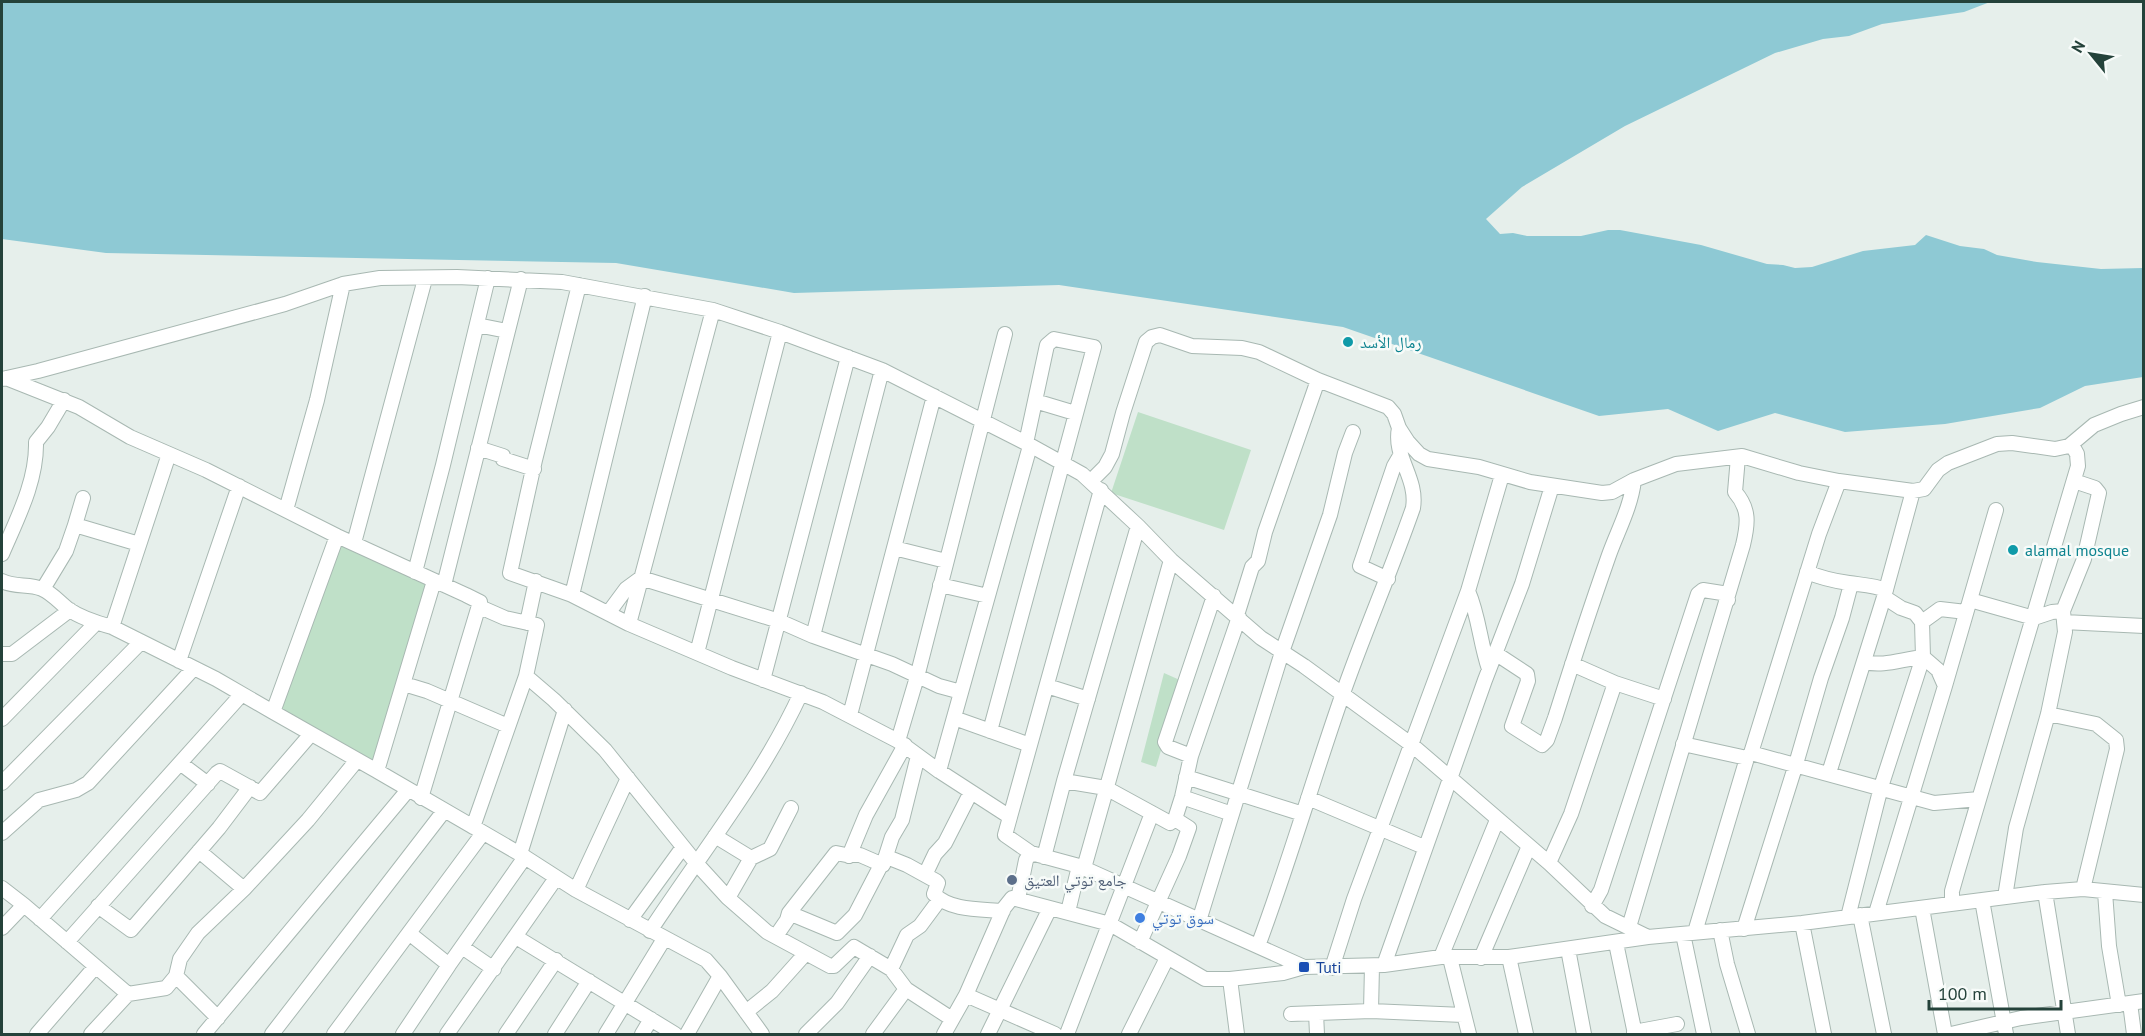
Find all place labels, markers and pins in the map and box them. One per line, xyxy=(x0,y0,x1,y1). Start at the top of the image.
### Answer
place label: رمال الأسد xyxy=(1360,332,1422,353)
marker: رمال الأسد xyxy=(1341,335,1355,349)
place label: alamal mosque xyxy=(2025,540,2129,560)
marker: alamal mosque xyxy=(2006,543,2020,557)
place label: جامع توتي العتيق xyxy=(1024,870,1127,893)
marker: جامع توتي العتيق xyxy=(1005,873,1019,887)
place label: سوق توتي xyxy=(1152,908,1214,931)
marker: سوق توتي xyxy=(1133,911,1147,925)
place label: Tuti xyxy=(1316,957,1342,977)
marker: Tuti xyxy=(1297,960,1311,974)

